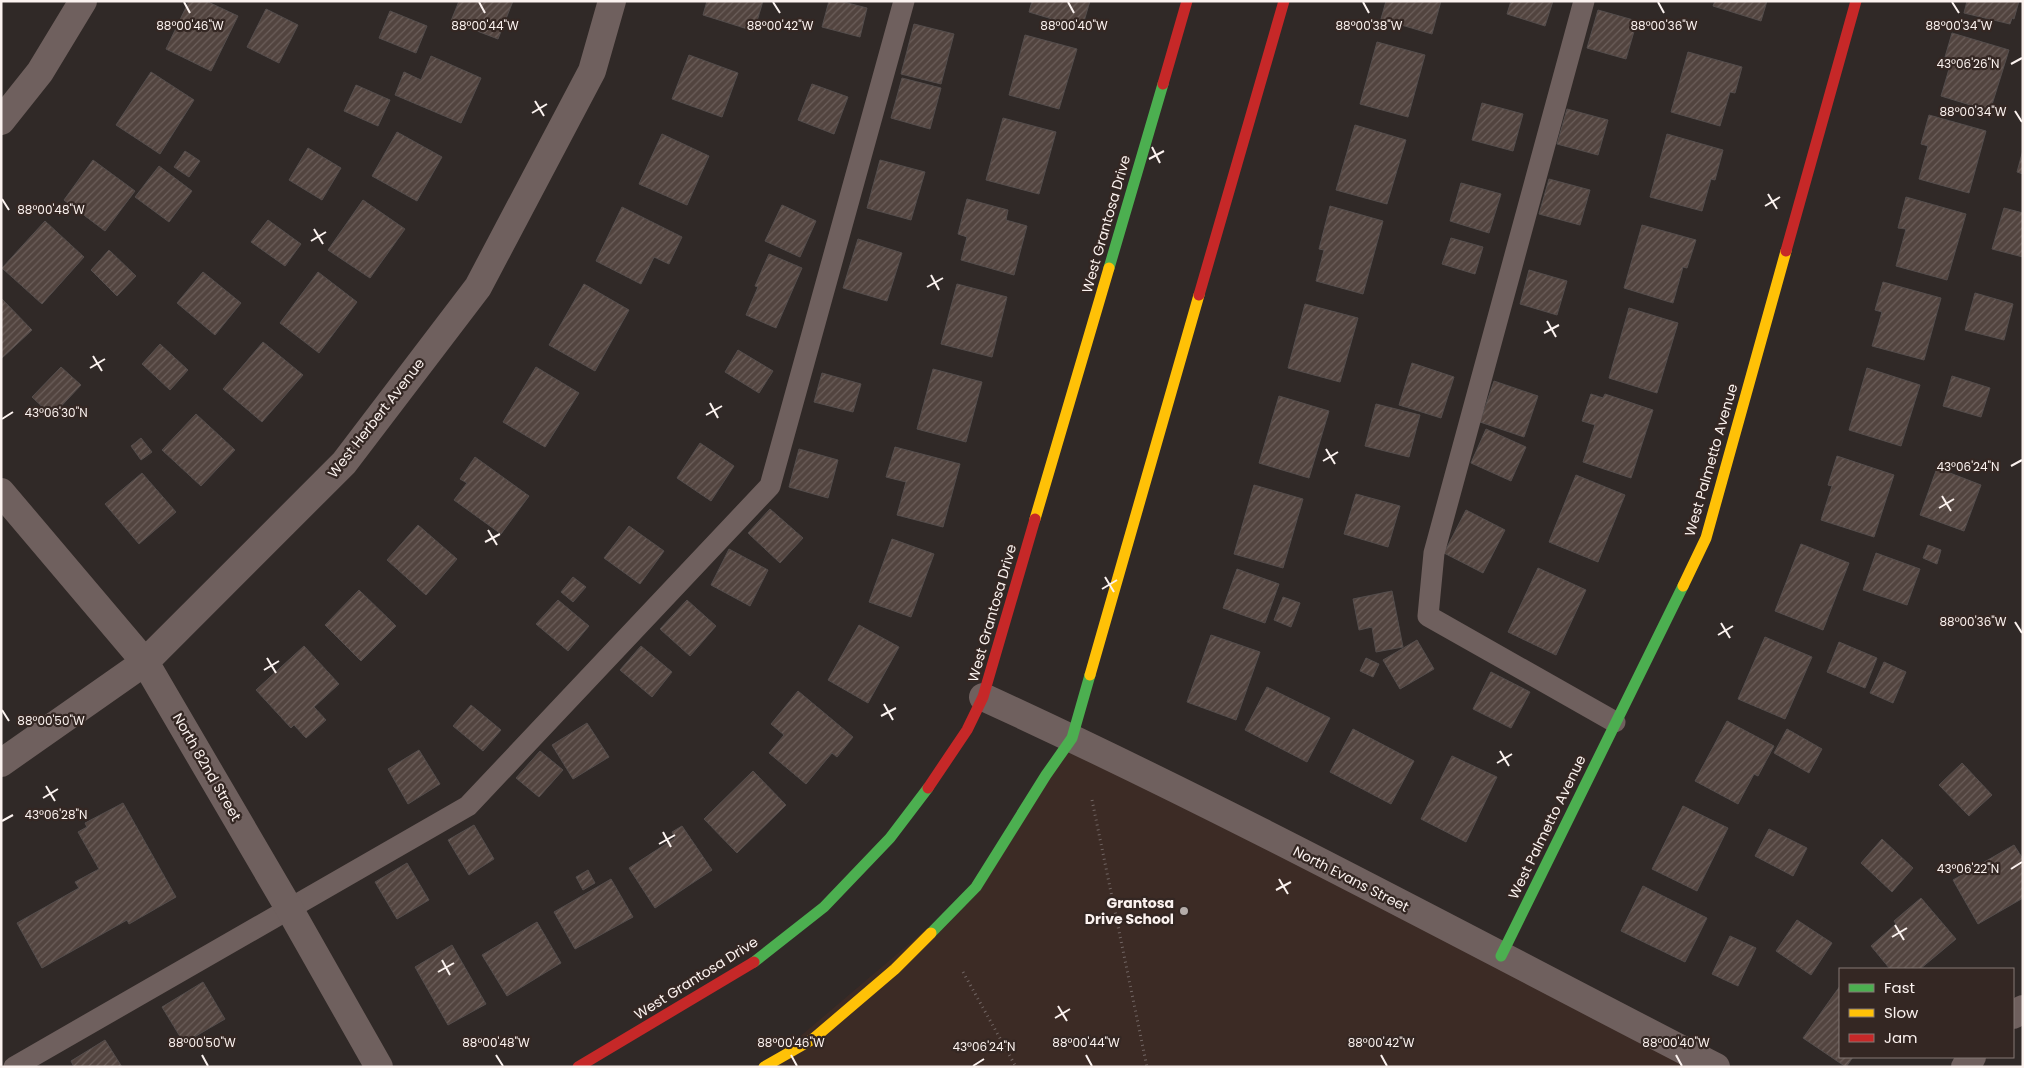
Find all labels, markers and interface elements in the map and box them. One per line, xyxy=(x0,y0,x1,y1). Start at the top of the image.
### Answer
text: 88°00'46"W xyxy=(156,17,224,34)
text: 88°00'44"W xyxy=(451,17,519,34)
text: 88°00'42"W xyxy=(747,17,814,34)
text: 88°00'40"W xyxy=(1040,17,1108,34)
text: 88°00'38"W xyxy=(1336,17,1403,34)
text: 88°00'36"W xyxy=(1631,17,1698,34)
text: 88°00'34"W xyxy=(1926,17,1993,34)
text: 43°06'26"N xyxy=(1936,55,2000,72)
text: 88°00'34"W xyxy=(1940,103,2007,120)
street label: West Grantosa Drive xyxy=(1077,152,1135,295)
text: 88°00'48"W xyxy=(17,201,85,218)
street label: West Herbert Avenue xyxy=(323,354,429,482)
street label: West Palmetto Avenue xyxy=(1680,381,1742,539)
text: 43°06'30"N xyxy=(24,404,88,421)
text: 43°06'24"N xyxy=(1937,458,2000,475)
street label: West Grantosa Drive xyxy=(963,541,1021,684)
text: 88°00'36"W xyxy=(1940,613,2007,630)
street label: North 82nd Street xyxy=(168,709,246,825)
text: 88°00'50"W xyxy=(17,712,85,729)
street label: West Palmetto Avenue xyxy=(1503,751,1591,902)
text: 43°06'28"N xyxy=(24,806,88,823)
street label: North Evans Street xyxy=(1290,841,1412,917)
text: 43°06'22"N xyxy=(1937,860,1999,877)
place label: Grantosa Drive School xyxy=(1085,893,1174,929)
marker: Grantosa Drive School xyxy=(1178,905,1190,917)
street label: West Grantosa Drive xyxy=(630,932,762,1024)
legend xyxy=(1839,968,2014,1058)
text: Fast xyxy=(1884,977,1915,998)
text: Slow xyxy=(1884,1002,1919,1023)
text: Jam xyxy=(1884,1027,1918,1048)
text: 88°00'50"W xyxy=(168,1034,236,1051)
text: 88°00'48"W xyxy=(462,1034,530,1051)
text: 88°00'46"W xyxy=(757,1034,825,1051)
text: 88°00'44"W xyxy=(1052,1034,1120,1051)
text: 88°00'42"W xyxy=(1348,1034,1415,1051)
text: 88°00'40"W xyxy=(1642,1034,1710,1051)
text: 43°06'24"N xyxy=(953,1038,1016,1055)

